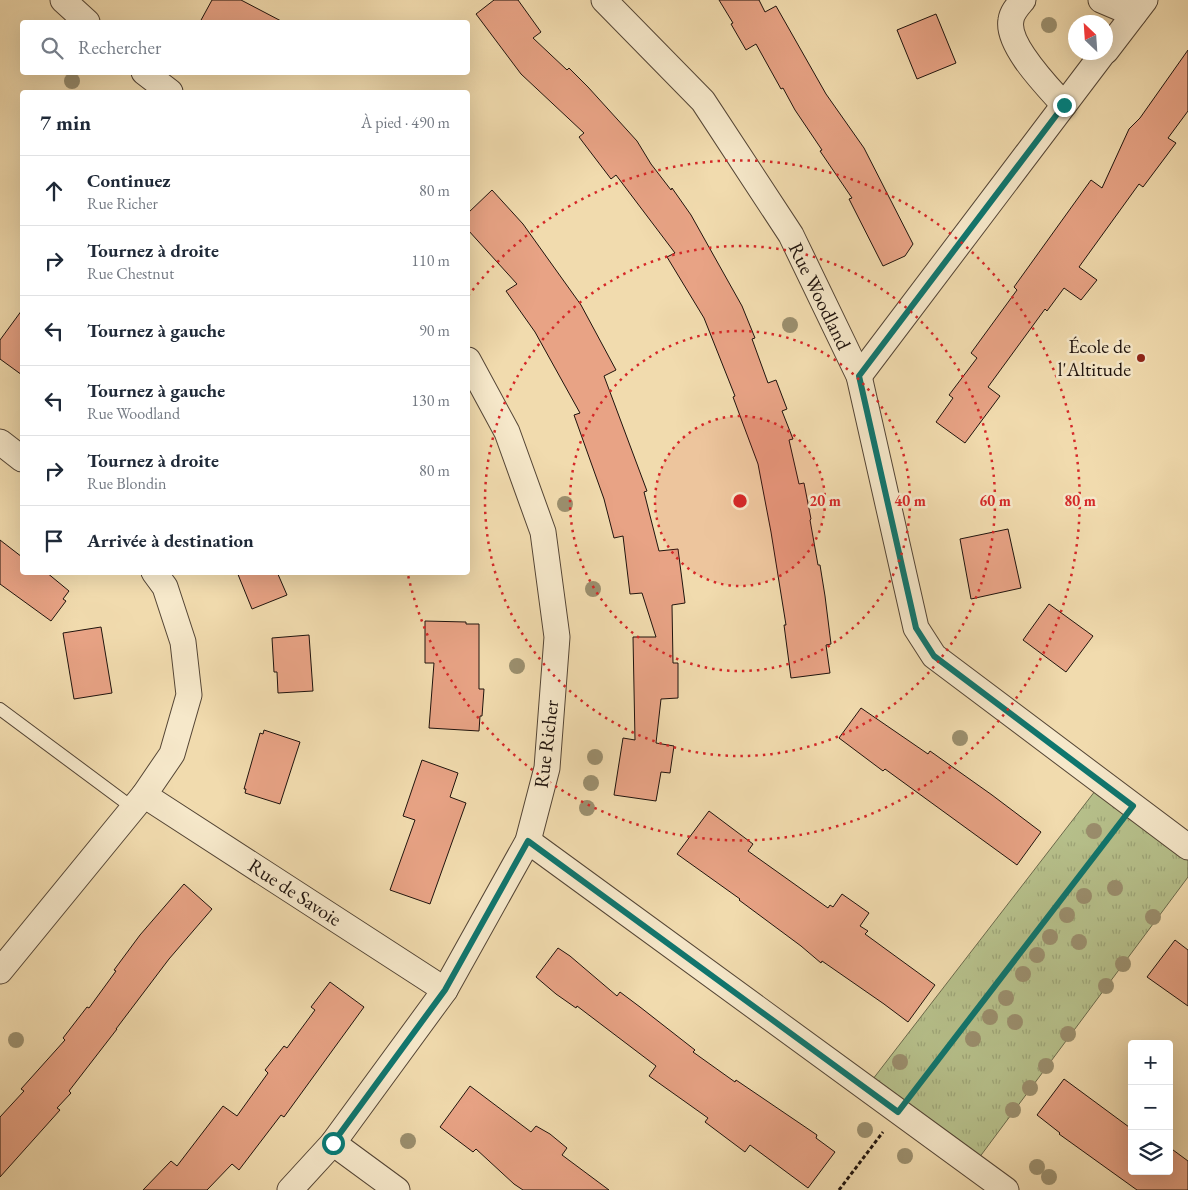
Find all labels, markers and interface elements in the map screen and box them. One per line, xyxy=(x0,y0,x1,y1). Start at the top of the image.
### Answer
north arrow xyxy=(1068,15,1113,60)
search box xyxy=(20,20,470,75)
icon: search xyxy=(38,34,66,62)
text: Rechercher xyxy=(78,35,161,60)
route end xyxy=(1053,94,1076,117)
text: 7 min xyxy=(40,109,91,136)
text: À pied · 490 m xyxy=(361,112,450,133)
text: Continuez xyxy=(87,168,171,193)
icon: ahead xyxy=(40,177,68,205)
text: 80 m xyxy=(419,180,450,201)
text: Rue Richer xyxy=(87,193,158,214)
text: Tournez à droite xyxy=(87,238,219,263)
street label: Rue Woodland xyxy=(783,238,858,355)
icon: right xyxy=(40,247,68,275)
text: 110 m xyxy=(411,250,450,271)
text: Rue Chestnut xyxy=(87,263,174,284)
icon: left xyxy=(40,317,68,345)
text: Tournez à gauche xyxy=(87,318,225,343)
text: 90 m xyxy=(419,320,450,341)
place label: École de l'Altitude xyxy=(1058,333,1131,382)
marker: École de l'Altitude xyxy=(1135,352,1147,364)
text: Tournez à gauche xyxy=(87,378,225,403)
icon: left xyxy=(40,387,68,415)
text: 130 m xyxy=(411,390,450,411)
text: Rue Woodland xyxy=(87,403,180,424)
text: Tournez à droite xyxy=(87,448,219,473)
icon: right xyxy=(40,457,68,485)
text: 80 m xyxy=(419,460,450,481)
text: Rue Blondin xyxy=(87,473,166,494)
text: 20 m xyxy=(809,491,841,510)
text: 40 m xyxy=(894,491,926,510)
text: 60 m xyxy=(979,491,1011,510)
text: 80 m xyxy=(1064,491,1096,510)
centre of rings xyxy=(731,492,749,510)
icon: arrive xyxy=(40,527,68,555)
text: Arrivée à destination xyxy=(87,528,254,553)
street label: Rue Richer xyxy=(528,698,564,790)
street label: Rue de Savoie xyxy=(243,852,347,932)
map controls xyxy=(1128,1040,1173,1175)
button: + xyxy=(1128,1040,1173,1085)
button: − xyxy=(1128,1085,1173,1130)
button: layers xyxy=(1128,1130,1173,1175)
route start xyxy=(322,1132,345,1155)

